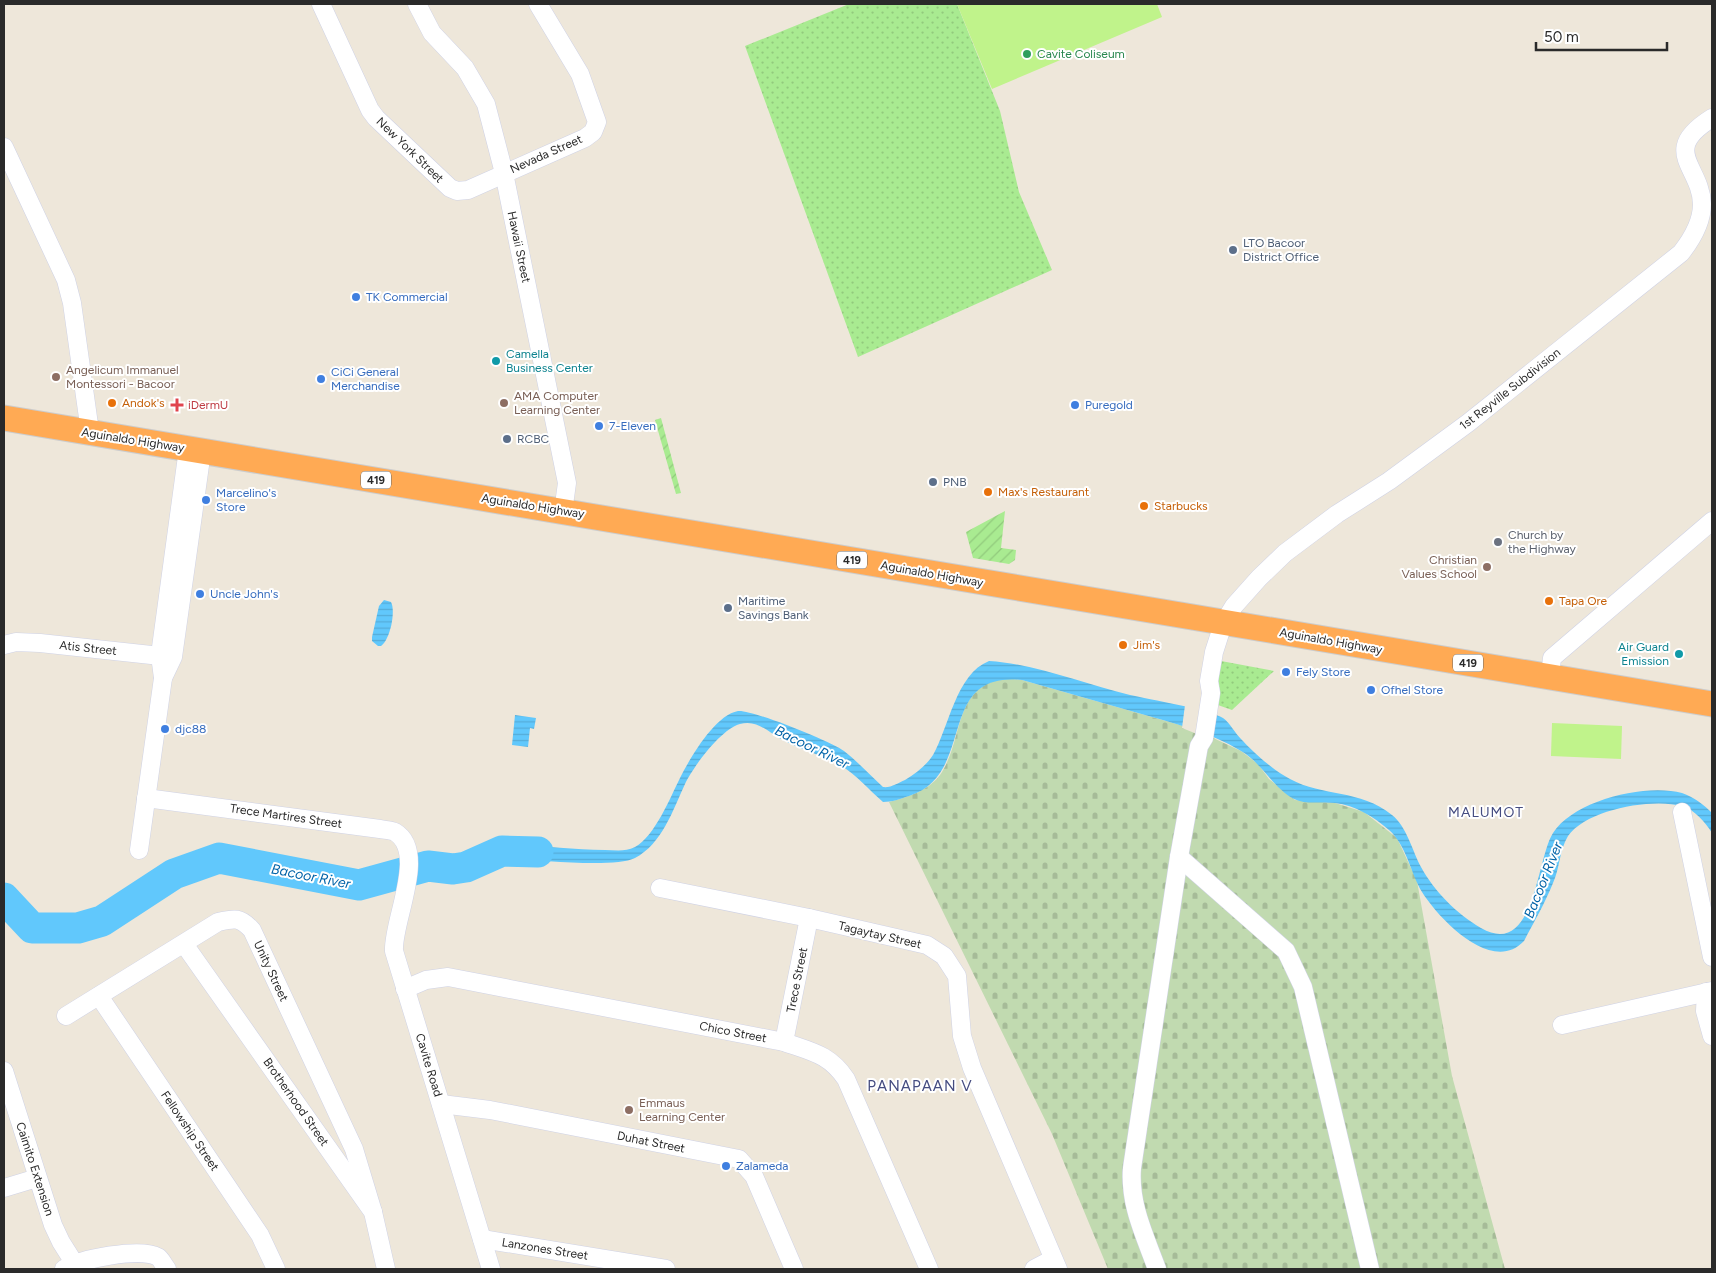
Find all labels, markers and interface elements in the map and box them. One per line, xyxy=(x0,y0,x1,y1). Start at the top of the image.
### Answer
scale bar xyxy=(1536,20,1667,52)
text: 50 m xyxy=(1544,28,1579,46)
place label: Cavite Coliseum xyxy=(1037,47,1125,61)
marker: Cavite Coliseum xyxy=(1021,48,1033,60)
street label: New York Street xyxy=(373,114,447,186)
street label: Nevada Street xyxy=(508,132,585,176)
street label: Hawaii Street xyxy=(505,210,533,284)
place label: LTO Bacoor District Office xyxy=(1243,236,1319,264)
marker: LTO Bacoor District Office xyxy=(1227,244,1239,256)
place label: TK Commercial xyxy=(366,290,448,304)
marker: TK Commercial xyxy=(350,291,362,303)
street label: 1st Reyville Subdivision xyxy=(1457,345,1563,433)
place label: Camella Business Center xyxy=(506,347,593,375)
marker: Camella Business Center xyxy=(490,355,502,367)
place label: Angelicum Immanuel Montessori - Bacoor xyxy=(66,363,179,391)
place label: CiCi General Merchandise xyxy=(331,365,400,393)
marker: Angelicum Immanuel Montessori - Bacoor xyxy=(50,371,62,383)
marker: CiCi General Merchandise xyxy=(315,373,327,385)
place label: AMA Computer Learning Center xyxy=(514,389,600,417)
place label: Andok's xyxy=(122,396,165,410)
marker: Andok's xyxy=(106,397,118,409)
marker: AMA Computer Learning Center xyxy=(498,397,510,409)
marker: iDermU xyxy=(170,398,184,412)
place label: iDermU xyxy=(188,398,228,412)
place label: Puregold xyxy=(1085,398,1133,412)
marker: Puregold xyxy=(1069,399,1081,411)
place label: 7-Eleven xyxy=(609,419,656,433)
marker: 7-Eleven xyxy=(593,420,605,432)
street label: Aguinaldo Highway xyxy=(81,425,186,455)
place label: RCBC xyxy=(517,432,549,446)
marker: RCBC xyxy=(501,433,513,445)
road number: 419 xyxy=(361,472,391,488)
place label: PNB xyxy=(943,475,967,489)
marker: PNB xyxy=(927,476,939,488)
place label: Max's Restaurant xyxy=(998,485,1090,499)
place label: Marcelino's Store xyxy=(216,486,277,514)
marker: Max's Restaurant xyxy=(982,486,994,498)
street label: Aguinaldo Highway xyxy=(481,491,586,521)
marker: Marcelino's Store xyxy=(200,494,212,506)
place label: Starbucks xyxy=(1154,499,1208,513)
marker: Starbucks xyxy=(1138,500,1150,512)
place label: Church by the Highway xyxy=(1508,528,1576,556)
marker: Church by the Highway xyxy=(1492,536,1504,548)
road number: 419 xyxy=(837,552,867,568)
place label: Christian Values School xyxy=(1401,553,1477,581)
street label: Aguinaldo Highway xyxy=(880,558,985,590)
marker: Christian Values School xyxy=(1481,561,1493,573)
place label: Uncle John's xyxy=(210,587,279,601)
marker: Uncle John's xyxy=(194,588,206,600)
place label: Maritime Savings Bank xyxy=(738,594,809,622)
place label: Tapa Ore xyxy=(1559,594,1608,608)
marker: Tapa Ore xyxy=(1543,595,1555,607)
marker: Maritime Savings Bank xyxy=(722,602,734,614)
street label: Aguinaldo Highway xyxy=(1279,625,1384,657)
street label: Atis Street xyxy=(59,638,118,658)
place label: Jim's xyxy=(1133,638,1161,652)
marker: Jim's xyxy=(1117,639,1129,651)
place label: Air Guard Emission xyxy=(1618,640,1669,668)
marker: Air Guard Emission xyxy=(1673,648,1685,660)
road number: 419 xyxy=(1453,654,1483,671)
place label: Fely Store xyxy=(1296,665,1351,679)
marker: Fely Store xyxy=(1280,666,1292,678)
place label: Ofhel Store xyxy=(1381,683,1443,697)
marker: Ofhel Store xyxy=(1365,684,1377,696)
place label: djc88 xyxy=(175,722,207,736)
water label: Bacoor River xyxy=(772,722,853,773)
marker: djc88 xyxy=(159,723,171,735)
street label: Trece Martires Street xyxy=(229,801,343,831)
district label: MALUMOT xyxy=(1448,804,1524,821)
water label: Bacoor River xyxy=(1521,839,1567,921)
water label: Bacoor River xyxy=(270,860,353,893)
street label: Tagaytay Street xyxy=(837,919,923,951)
street label: Unity Street xyxy=(251,938,291,1004)
street label: Trece Street xyxy=(784,946,810,1014)
street label: Chico Street xyxy=(698,1019,768,1045)
street label: Cavite Road xyxy=(413,1032,445,1098)
street label: Brotherhood Street xyxy=(260,1055,332,1149)
district label: PANAPAAN V xyxy=(867,1077,973,1095)
street label: Fellowship Street xyxy=(158,1088,222,1174)
place label: Emmaus Learning Center xyxy=(639,1096,725,1124)
marker: Emmaus Learning Center xyxy=(623,1104,635,1116)
street label: Caimito Extension xyxy=(13,1120,57,1218)
street label: Duhat Street xyxy=(616,1129,687,1156)
place label: Zalameda xyxy=(736,1159,789,1173)
marker: Zalameda xyxy=(720,1160,732,1172)
street label: Lanzones Street xyxy=(501,1235,590,1263)

